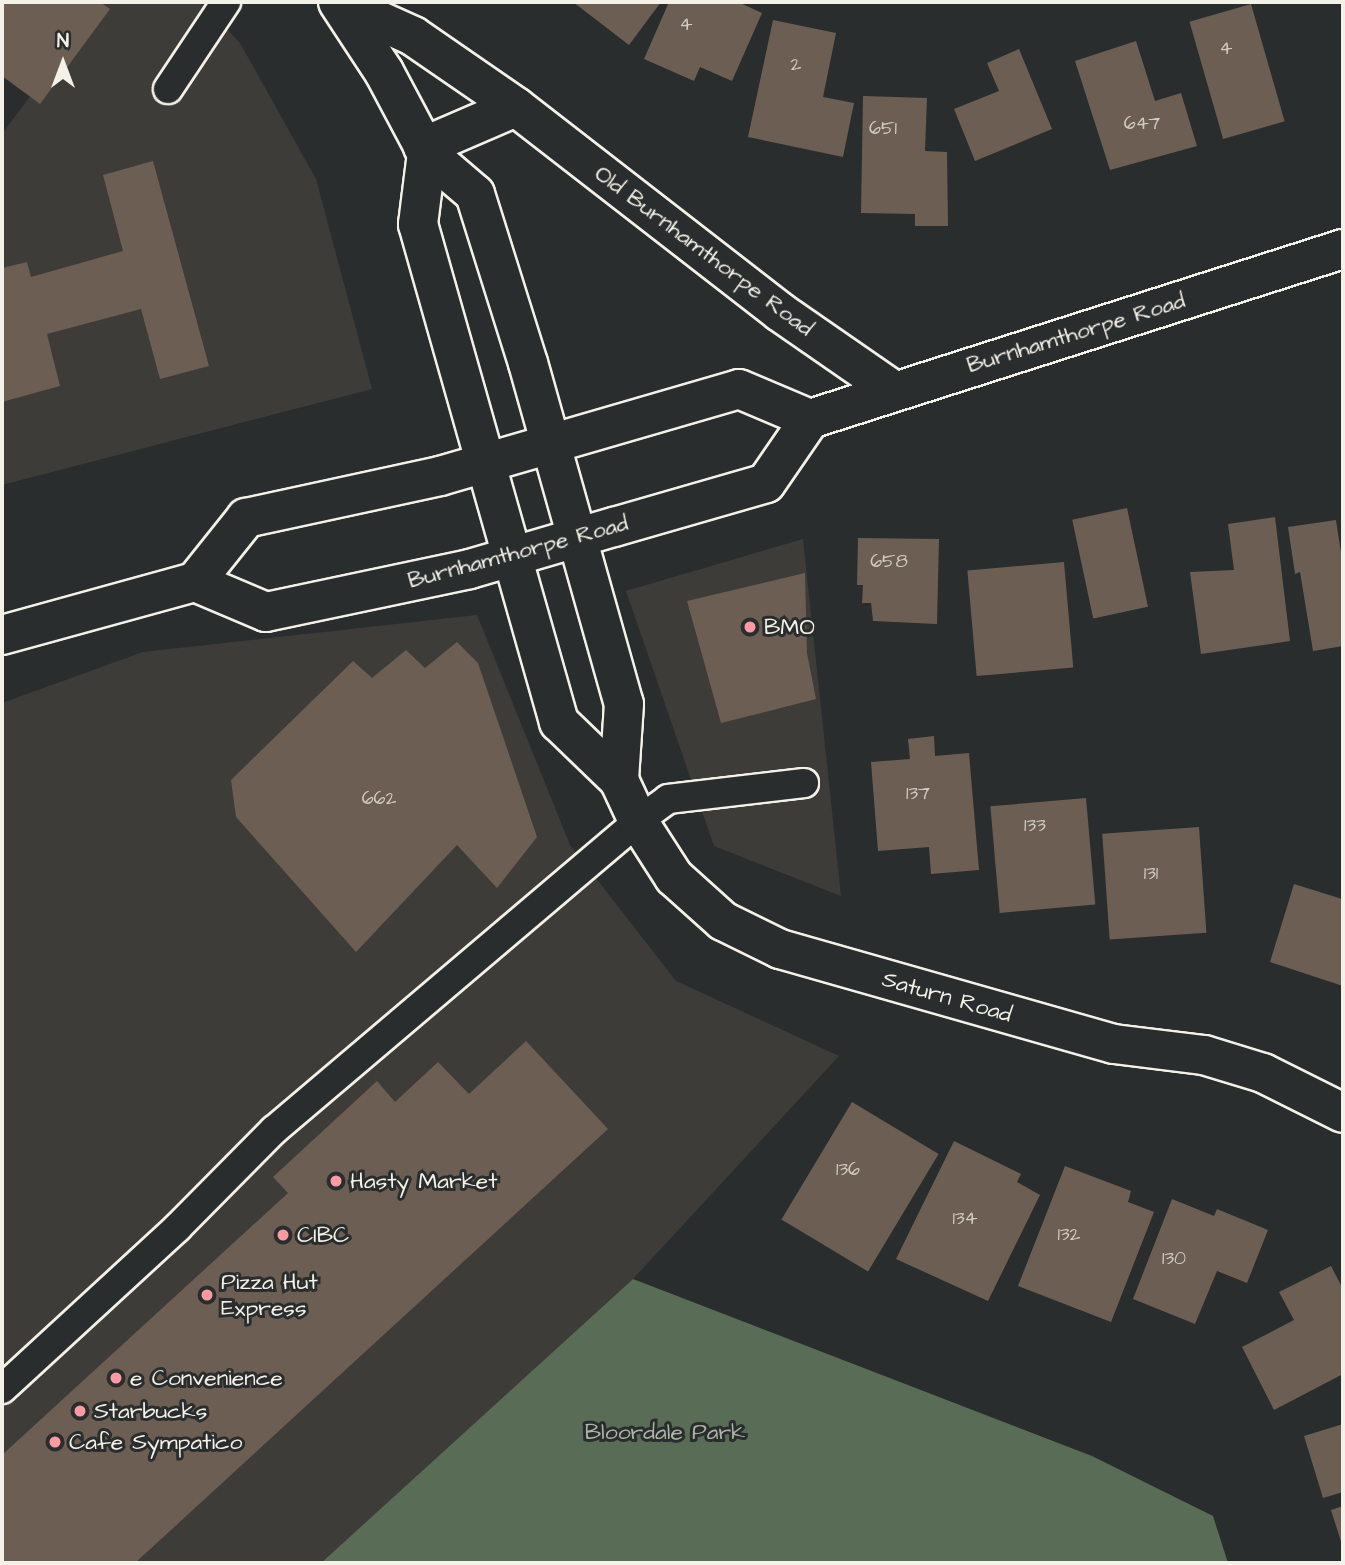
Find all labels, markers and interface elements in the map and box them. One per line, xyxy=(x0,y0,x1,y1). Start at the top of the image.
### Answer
house number: 4 xyxy=(680,14,692,36)
north arrow xyxy=(28,28,98,98)
text: N xyxy=(57,28,69,55)
house number: 4 xyxy=(1220,38,1232,60)
house number: 2 xyxy=(791,54,801,76)
house number: 647 xyxy=(1124,113,1160,135)
house number: 651 xyxy=(869,118,897,140)
street label: Old Burnhamthorpe Road xyxy=(589,160,819,342)
street label: Burnhamthorpe Road xyxy=(964,287,1188,379)
street label: Burnhamthorpe Road xyxy=(405,509,631,595)
house number: 658 xyxy=(870,551,908,573)
place label: BMO xyxy=(764,613,815,641)
marker: BMO xyxy=(742,619,758,635)
house number: 137 xyxy=(906,783,930,805)
house number: 662 xyxy=(362,788,396,810)
house number: 133 xyxy=(1024,815,1046,837)
house number: 131 xyxy=(1144,863,1158,885)
street label: Saturn Road xyxy=(879,965,1015,1029)
house number: 136 xyxy=(836,1159,860,1181)
place label: Hasty Market xyxy=(350,1167,498,1195)
marker: Hasty Market xyxy=(328,1173,344,1189)
house number: 134 xyxy=(952,1208,978,1230)
place label: CIBC xyxy=(297,1221,349,1249)
house number: 132 xyxy=(1058,1224,1080,1246)
marker: CIBC xyxy=(275,1227,291,1243)
house number: 130 xyxy=(1162,1248,1186,1270)
place label: Pizza Hut Express xyxy=(221,1268,318,1322)
marker: Pizza Hut Express xyxy=(199,1287,215,1303)
place label: e Convenience xyxy=(130,1364,283,1392)
marker: e Convenience xyxy=(108,1370,124,1386)
place label: Starbucks xyxy=(94,1397,207,1425)
marker: Starbucks xyxy=(72,1403,88,1419)
park label: Bloordale Park xyxy=(585,1418,745,1446)
place label: Cafe Sympatico xyxy=(69,1428,242,1456)
marker: Cafe Sympatico xyxy=(47,1434,63,1450)

